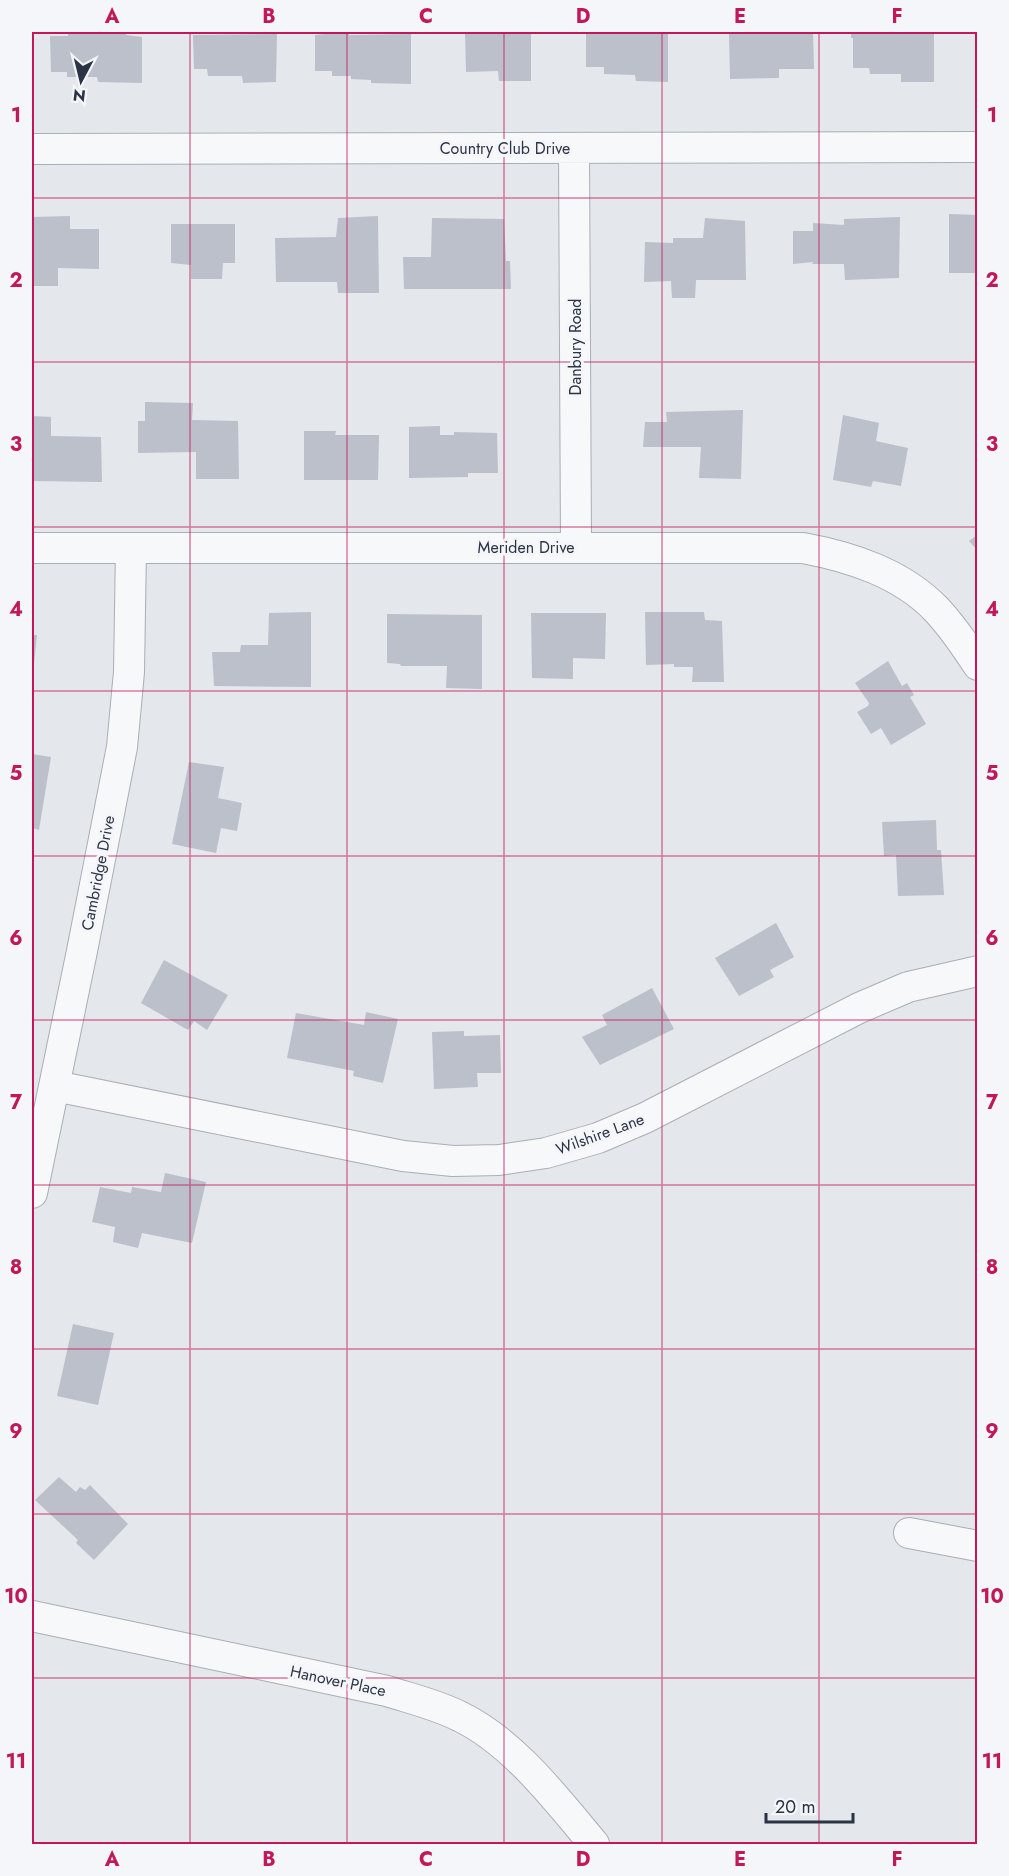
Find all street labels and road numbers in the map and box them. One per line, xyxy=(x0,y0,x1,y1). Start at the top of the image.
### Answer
street label: Country Club Drive xyxy=(440,137,570,160)
street label: Danbury Road xyxy=(564,299,587,395)
street label: Meriden Drive xyxy=(478,536,574,559)
street label: Cambridge Drive xyxy=(76,813,120,933)
street label: Wilshire Lane xyxy=(553,1107,647,1161)
street label: Hanover Place xyxy=(288,1660,388,1702)

